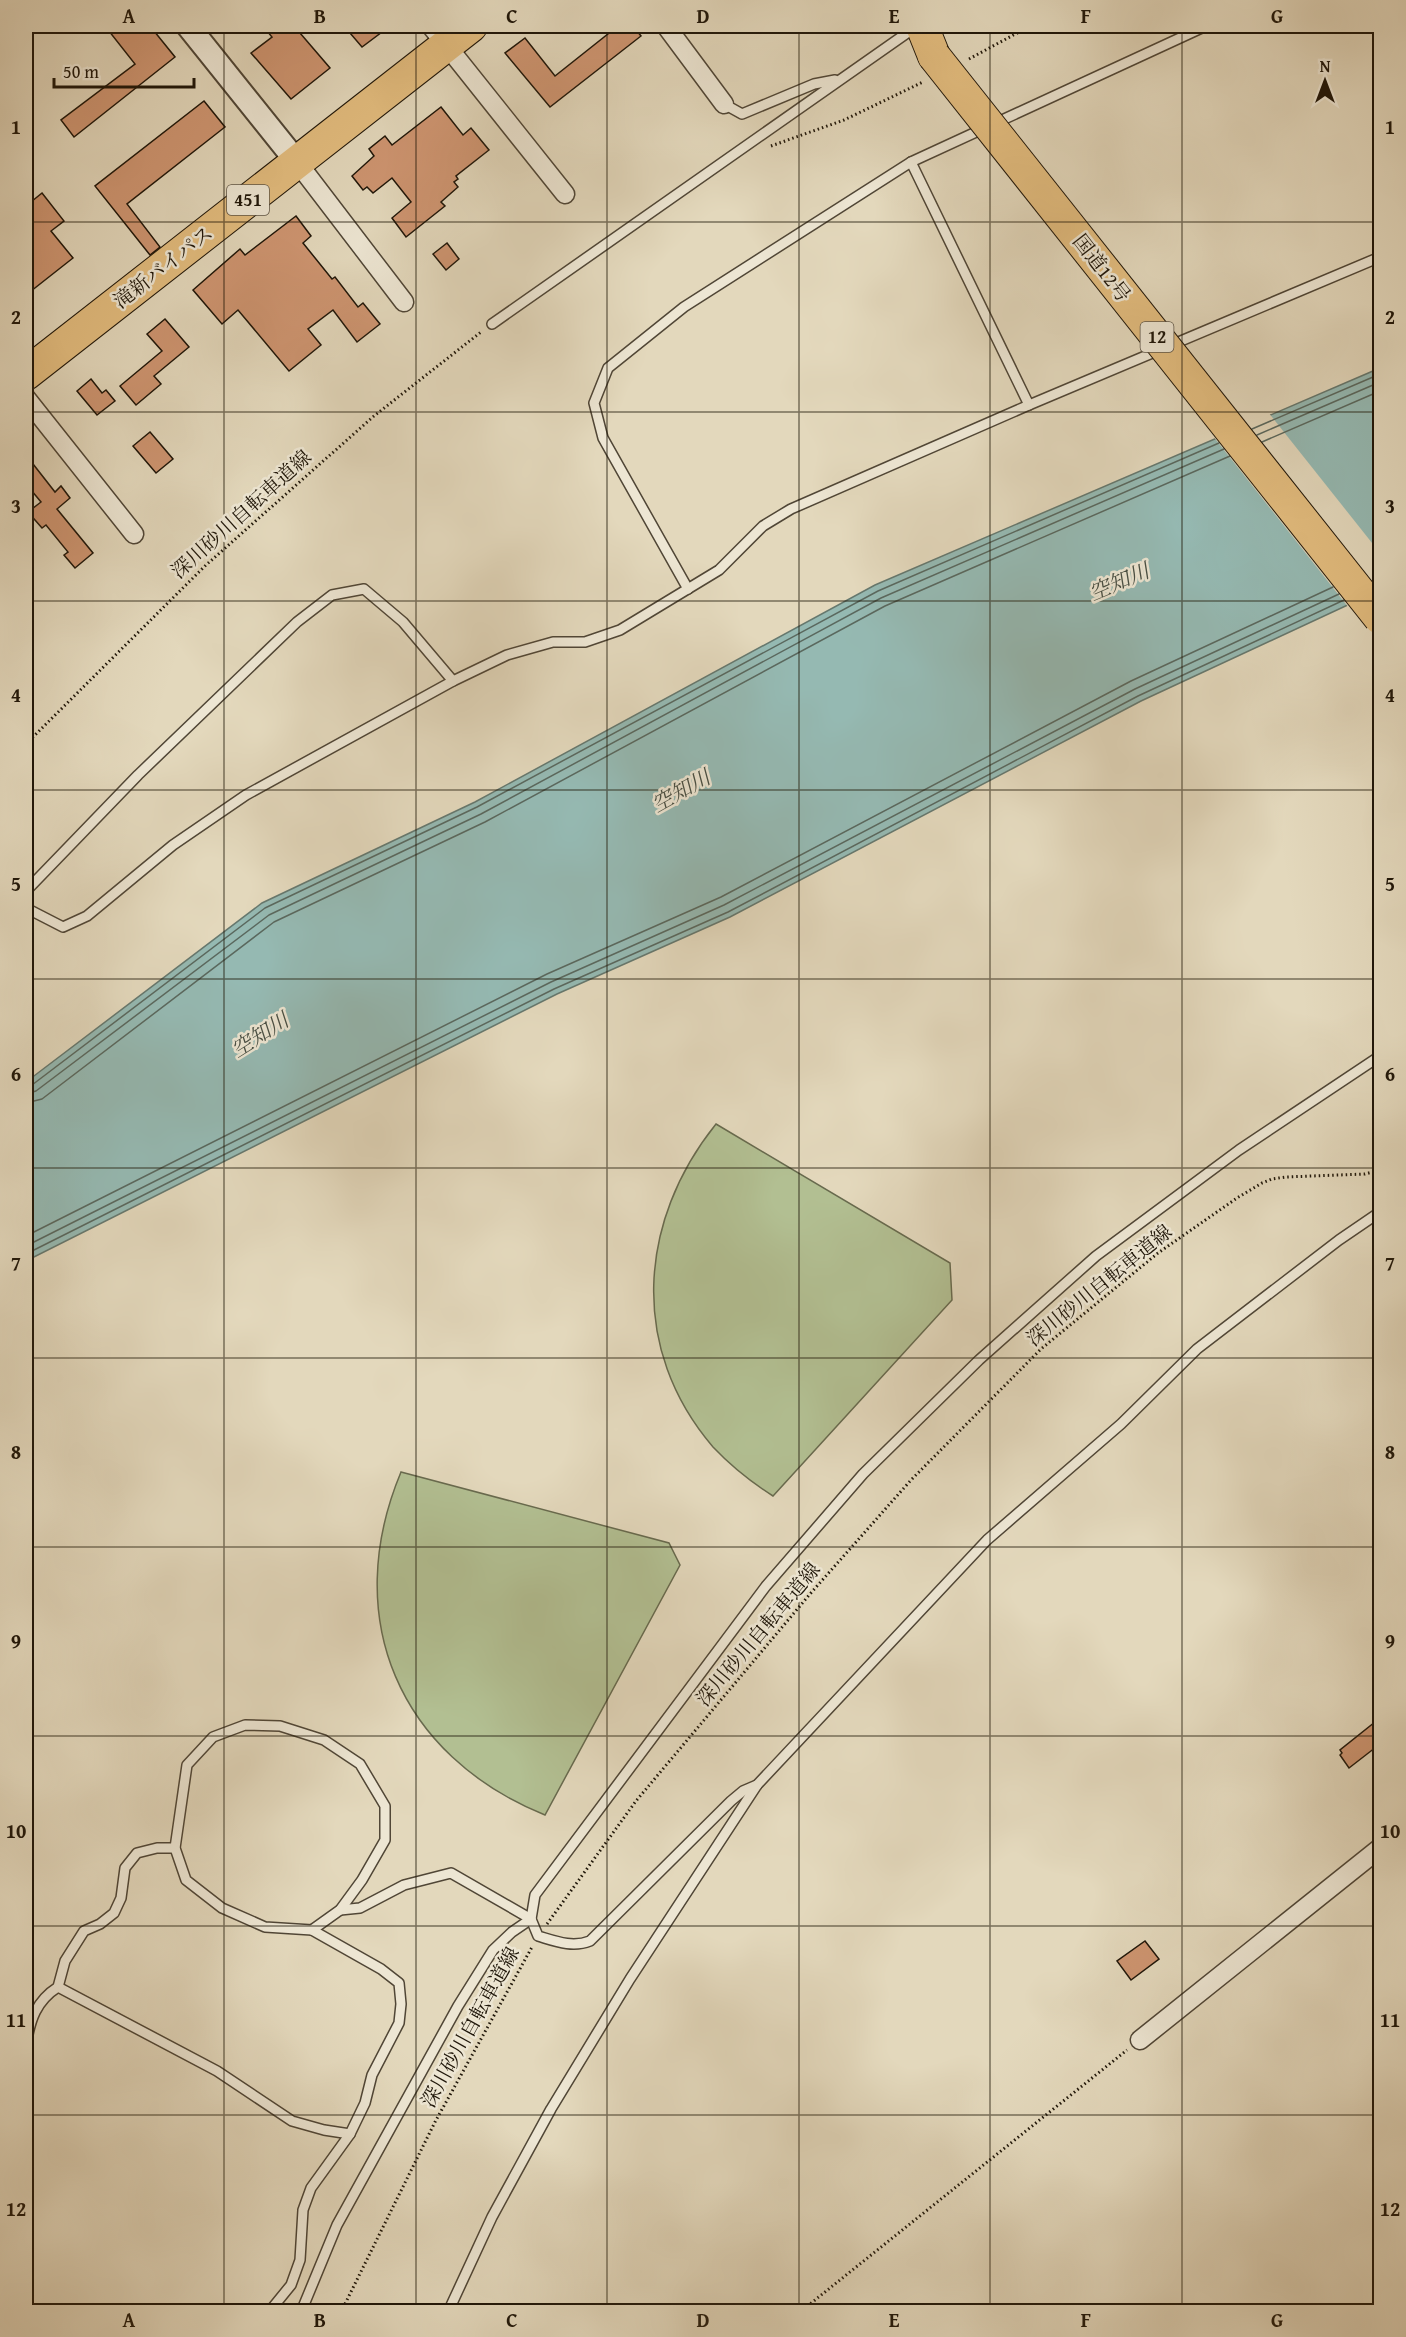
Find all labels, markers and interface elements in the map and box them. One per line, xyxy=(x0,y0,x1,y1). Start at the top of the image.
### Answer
text: A xyxy=(123,1,136,30)
text: B xyxy=(314,1,326,30)
text: C xyxy=(506,1,518,30)
text: D xyxy=(696,1,710,30)
text: E xyxy=(889,1,900,30)
text: F xyxy=(1081,1,1091,30)
text: G xyxy=(1271,1,1283,30)
scale bar xyxy=(54,51,194,89)
north arrow xyxy=(1295,51,1355,111)
text: N xyxy=(1320,54,1331,78)
text: 50 m xyxy=(63,58,99,85)
text: 1 xyxy=(11,112,21,141)
text: 1 xyxy=(1385,112,1395,141)
road number: 451 xyxy=(227,185,269,215)
street label: 滝新バイパス xyxy=(107,218,219,315)
street label: 国道12号 xyxy=(1067,228,1138,308)
text: 2 xyxy=(11,302,21,331)
text: 2 xyxy=(1385,302,1395,331)
road number: 12 xyxy=(1140,322,1174,352)
street label: 深川砂川自転車道線 xyxy=(164,443,317,585)
text: 3 xyxy=(11,491,21,520)
text: 3 xyxy=(1385,491,1395,520)
water label: 空知川 xyxy=(1084,554,1156,608)
text: 4 xyxy=(11,680,21,709)
text: 4 xyxy=(1385,680,1395,709)
water label: 空知川 xyxy=(646,761,718,819)
text: 5 xyxy=(11,869,21,898)
text: 5 xyxy=(1385,869,1395,898)
water label: 空知川 xyxy=(225,1004,296,1064)
text: 6 xyxy=(11,1059,21,1088)
text: 6 xyxy=(1385,1059,1395,1088)
street label: 深川砂川自転車道線 xyxy=(1020,1217,1178,1353)
text: 7 xyxy=(11,1248,21,1277)
text: 7 xyxy=(1385,1248,1395,1277)
text: 8 xyxy=(11,1437,21,1466)
text: 8 xyxy=(1385,1437,1395,1466)
street label: 深川砂川自転車道線 xyxy=(689,1555,827,1712)
text: 9 xyxy=(11,1626,21,1655)
text: 9 xyxy=(1385,1626,1395,1655)
text: 10 xyxy=(6,1816,26,1845)
text: 10 xyxy=(1380,1816,1400,1845)
street label: 深川砂川自転車道線 xyxy=(413,1941,526,2113)
text: 11 xyxy=(6,2005,26,2034)
text: 11 xyxy=(1380,2005,1400,2034)
text: 12 xyxy=(6,2194,26,2223)
text: 12 xyxy=(1380,2194,1400,2223)
text: A xyxy=(123,2305,136,2334)
text: B xyxy=(314,2305,326,2334)
text: C xyxy=(506,2305,518,2334)
text: D xyxy=(696,2305,710,2334)
text: E xyxy=(889,2305,900,2334)
text: F xyxy=(1081,2305,1091,2334)
text: G xyxy=(1271,2305,1283,2334)

